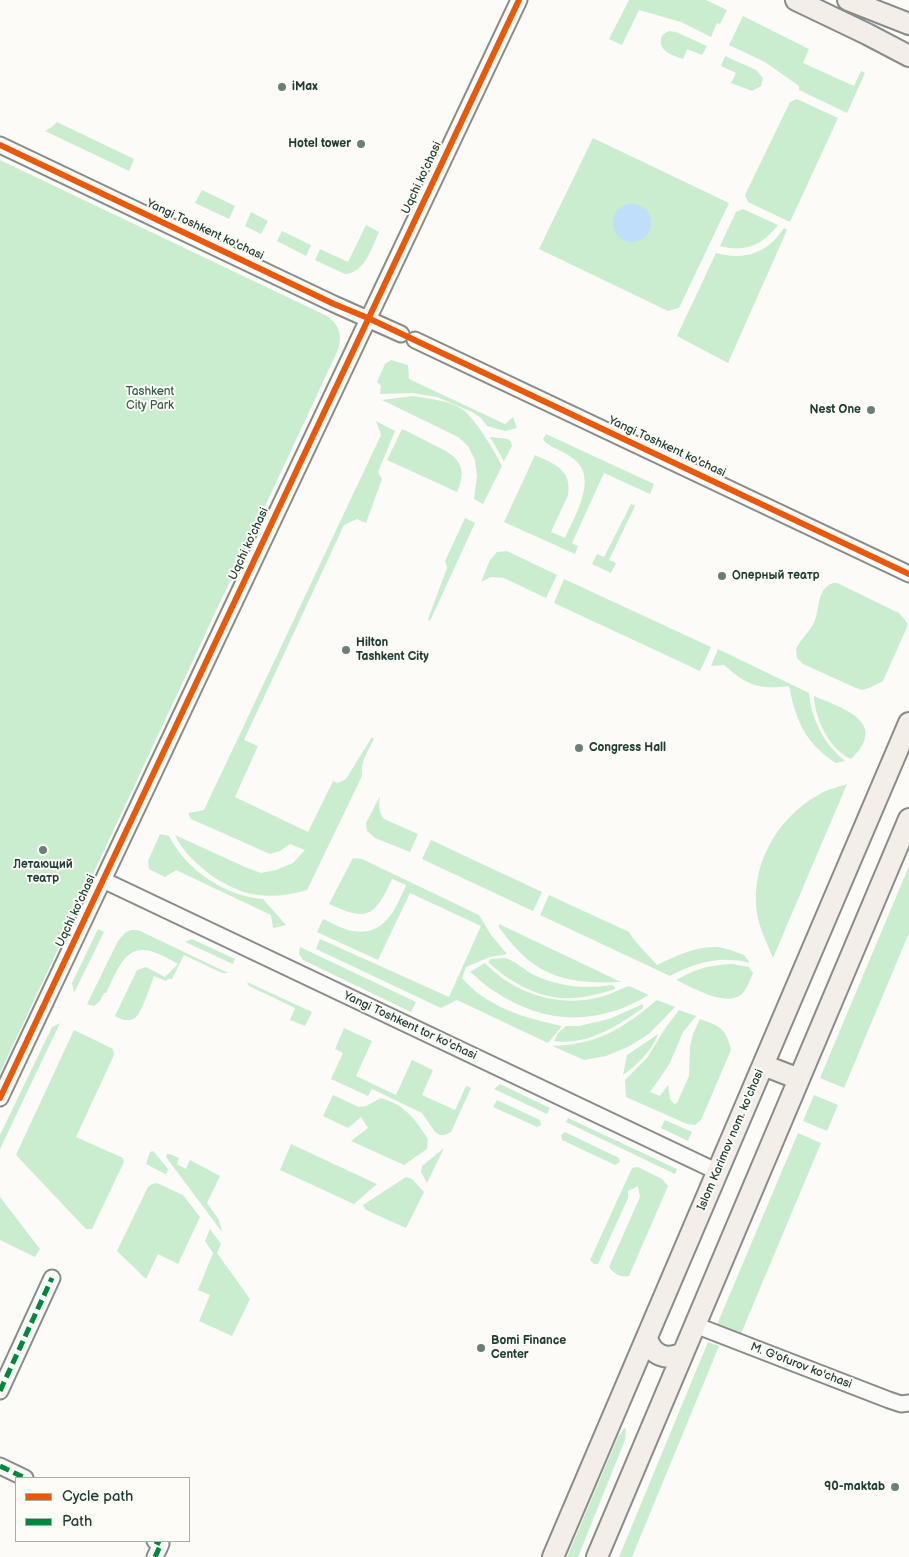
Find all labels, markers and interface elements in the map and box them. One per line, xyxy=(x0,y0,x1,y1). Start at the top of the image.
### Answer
place label: iMax xyxy=(292,80,317,94)
marker: iMax xyxy=(276,81,288,93)
place label: Hotel tower xyxy=(288,137,351,151)
marker: Hotel tower xyxy=(355,138,367,150)
street label: Uqchi ko'chasi xyxy=(399,140,445,216)
street label: Yangi Toshkent ko'chasi xyxy=(144,196,266,264)
park label: Tashkent City Park xyxy=(126,385,174,413)
place label: Nest One xyxy=(810,403,861,417)
marker: Nest One xyxy=(865,404,877,416)
street label: Yangi Toshkent ko'chasi xyxy=(606,413,728,481)
street label: Uqchi ko'chasi xyxy=(226,506,272,582)
place label: Оперный театр xyxy=(732,569,820,583)
marker: Оперный театр xyxy=(716,570,728,582)
place label: Hilton Tashkent City xyxy=(356,636,429,664)
marker: Hilton Tashkent City xyxy=(340,644,352,656)
place label: Congress Hall xyxy=(589,741,666,755)
marker: Congress Hall xyxy=(573,742,585,754)
marker: Летающий театр xyxy=(37,844,49,856)
place label: Летающий театр xyxy=(13,858,73,886)
street label: Uqchi ko'chasi xyxy=(53,873,99,949)
street label: Yangi Toshkent tor ko'chasi xyxy=(341,989,479,1063)
street label: Islom Karimov nom. ko'chasi xyxy=(695,1067,767,1213)
place label: Bomi Finance Center xyxy=(491,1334,566,1362)
street label: M. G'ofurov ko'chasi xyxy=(748,1340,854,1392)
marker: Bomi Finance Center xyxy=(475,1342,487,1354)
legend xyxy=(15,1477,190,1542)
place label: 90-maktab xyxy=(824,1480,885,1494)
marker: 90-maktab xyxy=(889,1481,901,1493)
text: Cycle path xyxy=(62,1487,133,1506)
text: Path xyxy=(62,1512,92,1531)

